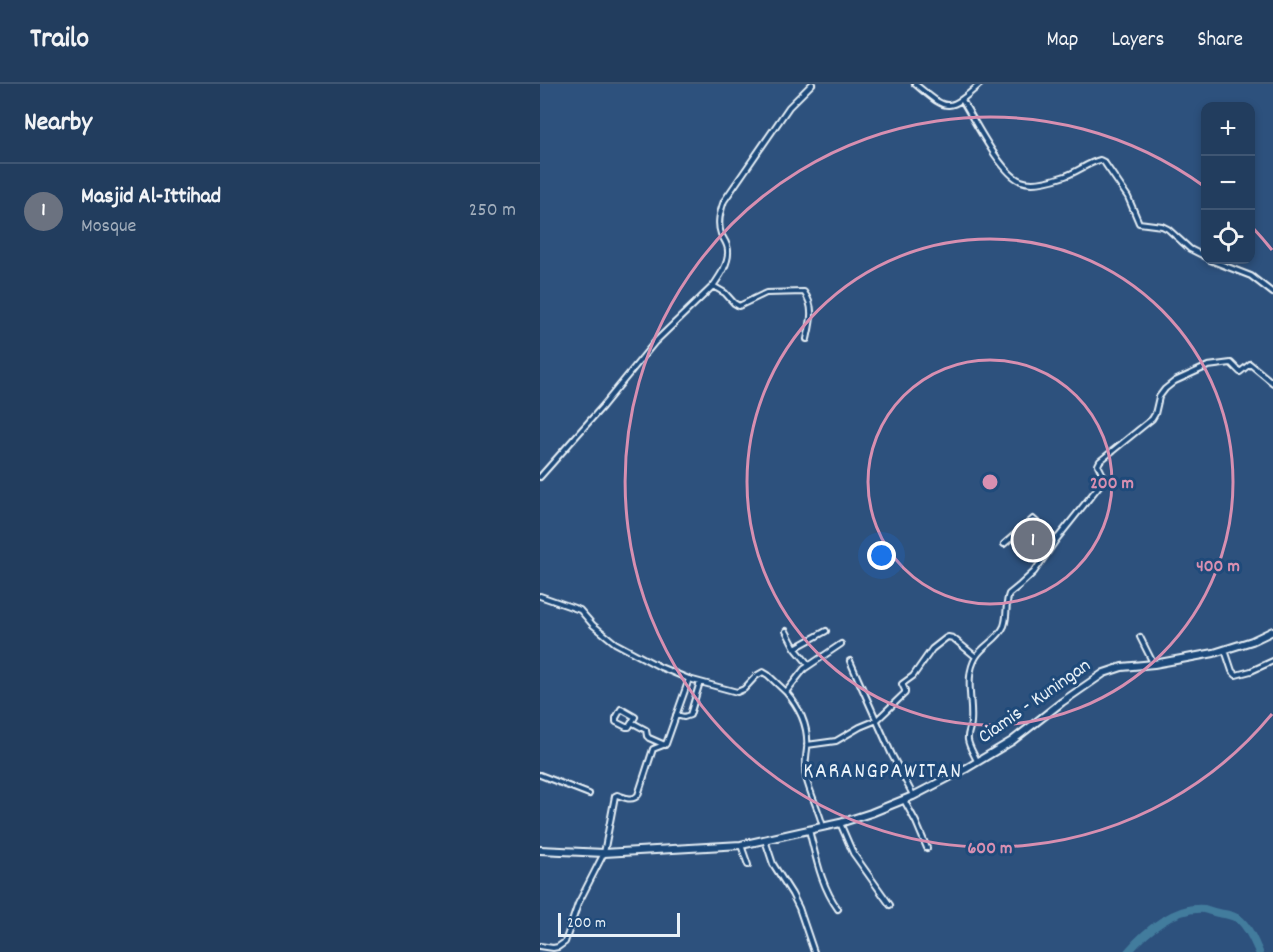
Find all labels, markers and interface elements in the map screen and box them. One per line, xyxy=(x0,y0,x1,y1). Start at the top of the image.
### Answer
text: Trailo xyxy=(30,21,89,61)
text: Map xyxy=(1047,26,1078,56)
text: Layers xyxy=(1111,26,1164,56)
text: Share xyxy=(1197,26,1243,56)
map controls xyxy=(1201,102,1255,264)
button: + xyxy=(1201,102,1255,156)
text: Nearby xyxy=(24,105,92,142)
button: − xyxy=(1201,156,1255,210)
text: Masjid Al-Ittihad xyxy=(81,182,221,213)
text: 1 xyxy=(41,197,46,225)
text: 250 m xyxy=(469,197,516,225)
button: locate xyxy=(1201,210,1255,264)
text: Mosque xyxy=(81,213,136,241)
centre of rings xyxy=(980,472,1000,492)
text: 200 m xyxy=(1090,472,1134,497)
pin: 1 xyxy=(1014,518,1052,562)
your location xyxy=(867,541,896,570)
text: 400 m xyxy=(1196,555,1240,580)
street label: Ciamis - Kuningan xyxy=(973,653,1097,751)
district label: KARANGPAWITAN xyxy=(803,757,963,788)
text: 600 m xyxy=(968,837,1012,862)
scale bar xyxy=(558,910,680,938)
text: 200 m xyxy=(567,912,606,935)

